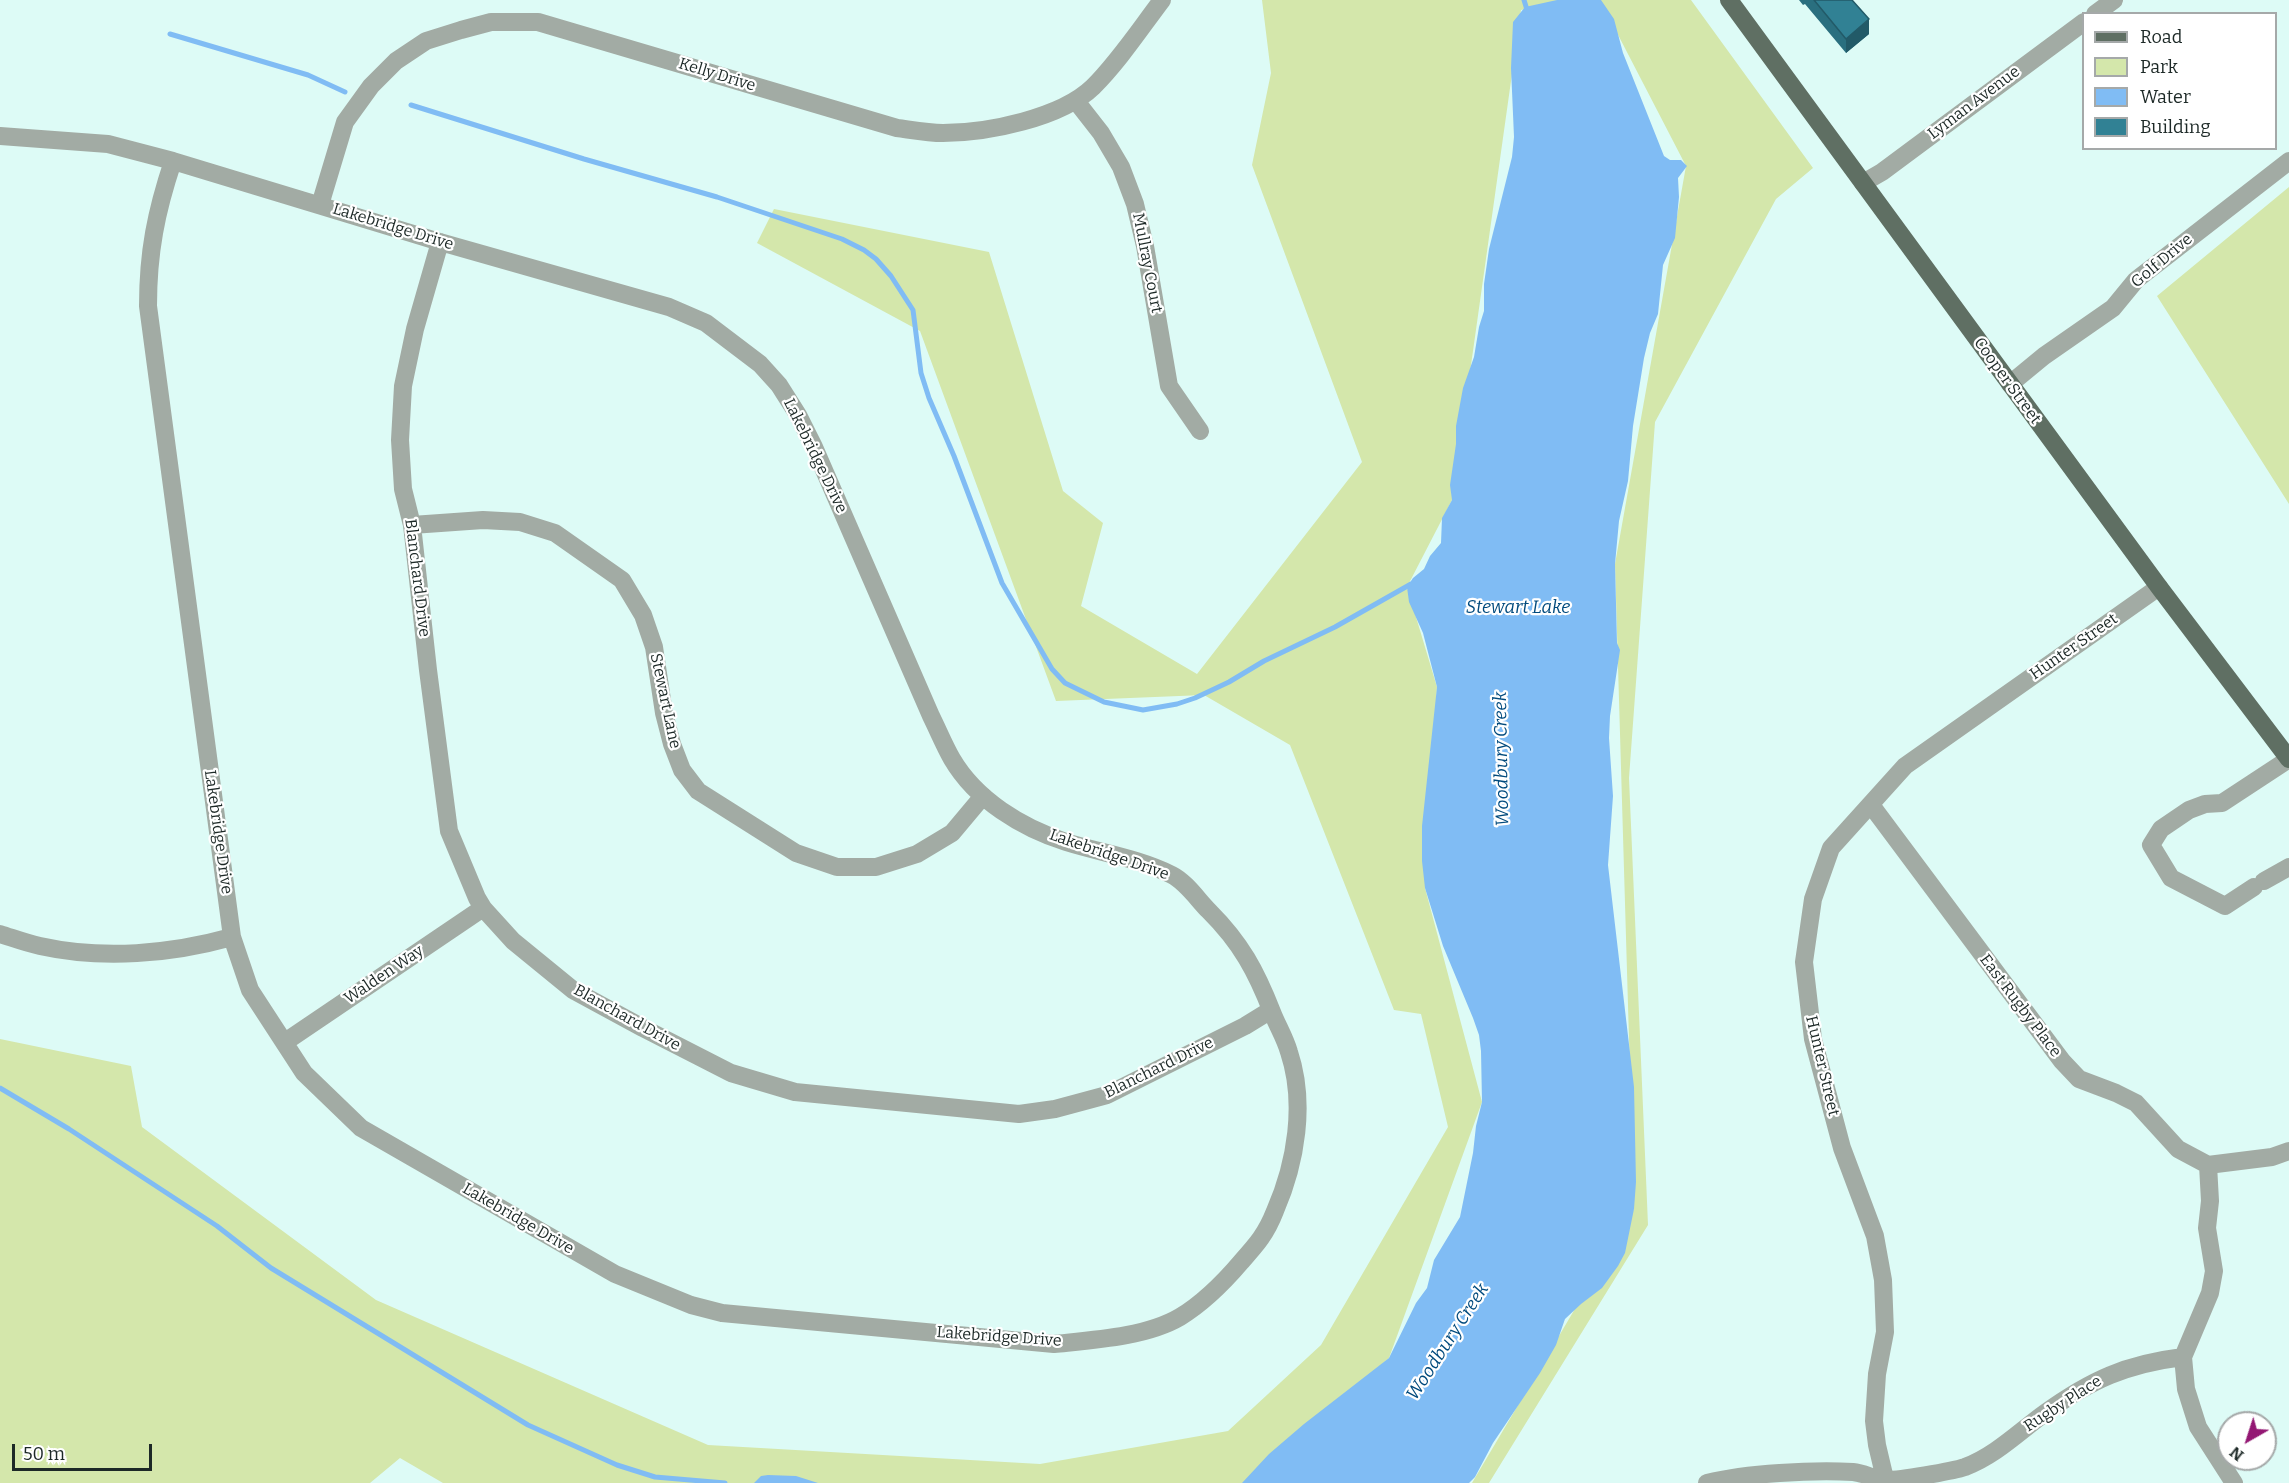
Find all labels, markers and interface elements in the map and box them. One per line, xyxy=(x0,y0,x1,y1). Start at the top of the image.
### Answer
legend xyxy=(2082,12,2277,150)
text: Road xyxy=(2140,26,2182,48)
street label: Kelly Drive xyxy=(676,54,758,96)
text: Park xyxy=(2140,56,2178,78)
street label: Lyman Avenue xyxy=(1924,62,2024,144)
text: Water xyxy=(2140,86,2191,108)
text: Building xyxy=(2140,116,2211,138)
street label: Lakebridge Drive xyxy=(330,200,456,254)
street label: Mullray Court xyxy=(1128,211,1166,315)
street label: Golf Drive xyxy=(2128,230,2196,292)
street label: Cooper Street xyxy=(1969,334,2045,428)
street label: Lakebridge Drive xyxy=(779,396,851,516)
street label: Blanchard Drive xyxy=(400,518,434,638)
water label: Stewart Lake xyxy=(1466,597,1570,619)
street label: Hunter Street xyxy=(2026,610,2122,684)
street label: Stewart Lane xyxy=(646,652,684,750)
water label: Woodbury Creek xyxy=(1490,691,1514,827)
street label: Lakebridge Drive xyxy=(200,769,236,895)
street label: Lakebridge Drive xyxy=(1047,826,1171,884)
street label: Walden Way xyxy=(341,941,427,1009)
street label: East Rugby Place xyxy=(1975,951,2065,1061)
street label: Blanchard Drive xyxy=(570,981,684,1055)
street label: Hunter Street xyxy=(1801,1014,1843,1118)
street label: Blanchard Drive xyxy=(1101,1033,1217,1103)
street label: Lakebridge Drive xyxy=(459,1179,577,1259)
water label: Woodbury Creek xyxy=(1402,1280,1494,1404)
street label: Lakebridge Drive xyxy=(936,1323,1062,1351)
street label: Rugby Place xyxy=(2021,1372,2105,1436)
north arrow xyxy=(2217,1411,2277,1471)
scale bar xyxy=(15,1432,154,1470)
text: 50 m xyxy=(23,1443,65,1465)
text: N xyxy=(2226,1443,2247,1465)

